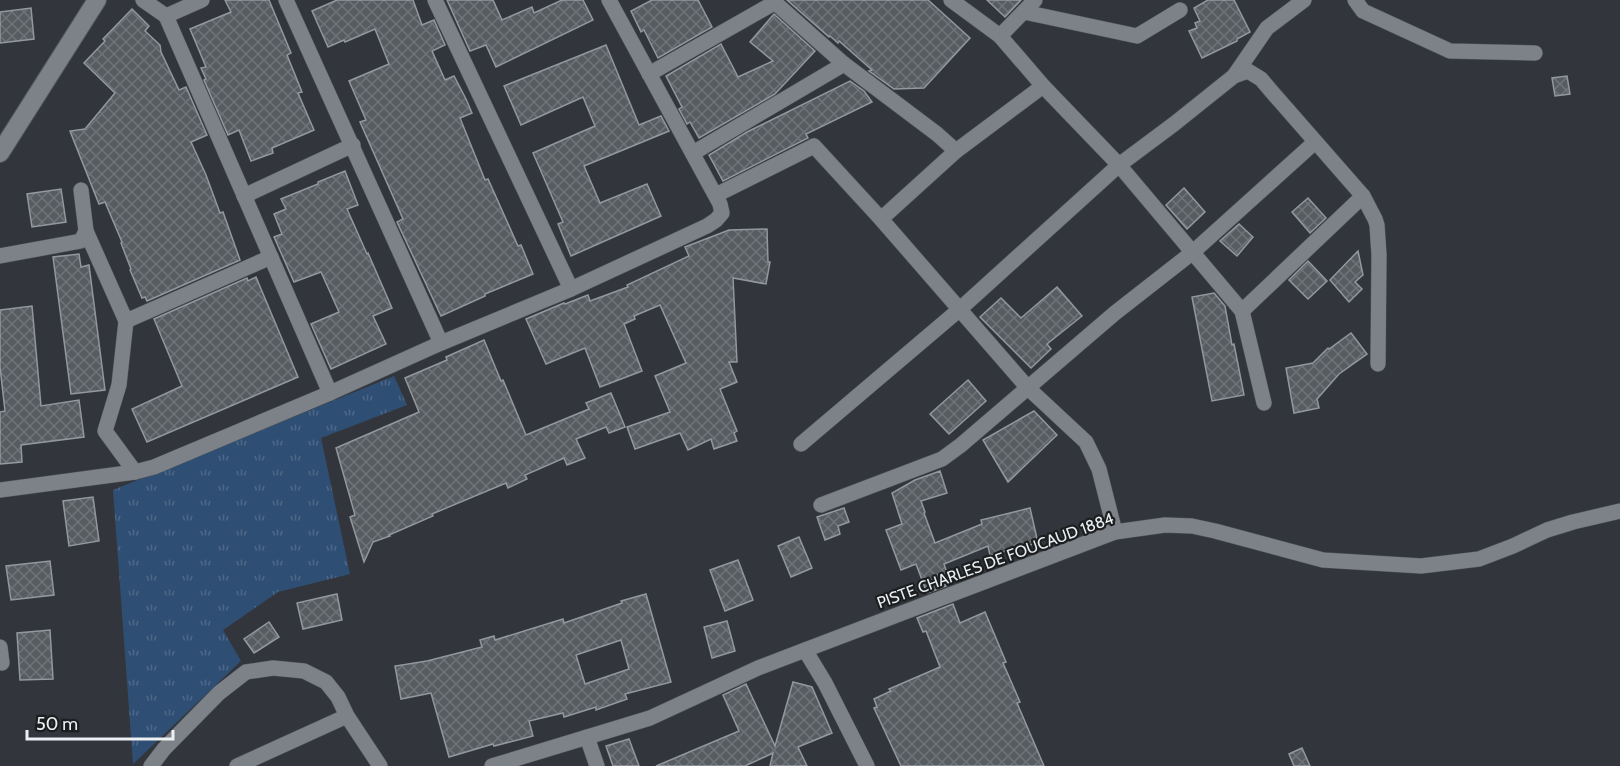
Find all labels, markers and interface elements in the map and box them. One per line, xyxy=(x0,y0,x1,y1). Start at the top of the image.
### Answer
street label: PISTE CHARLES DE FOUCAUD 1884 xyxy=(874,509,1116,612)
scale bar xyxy=(27,703,172,741)
text: 50 m xyxy=(36,713,78,735)

